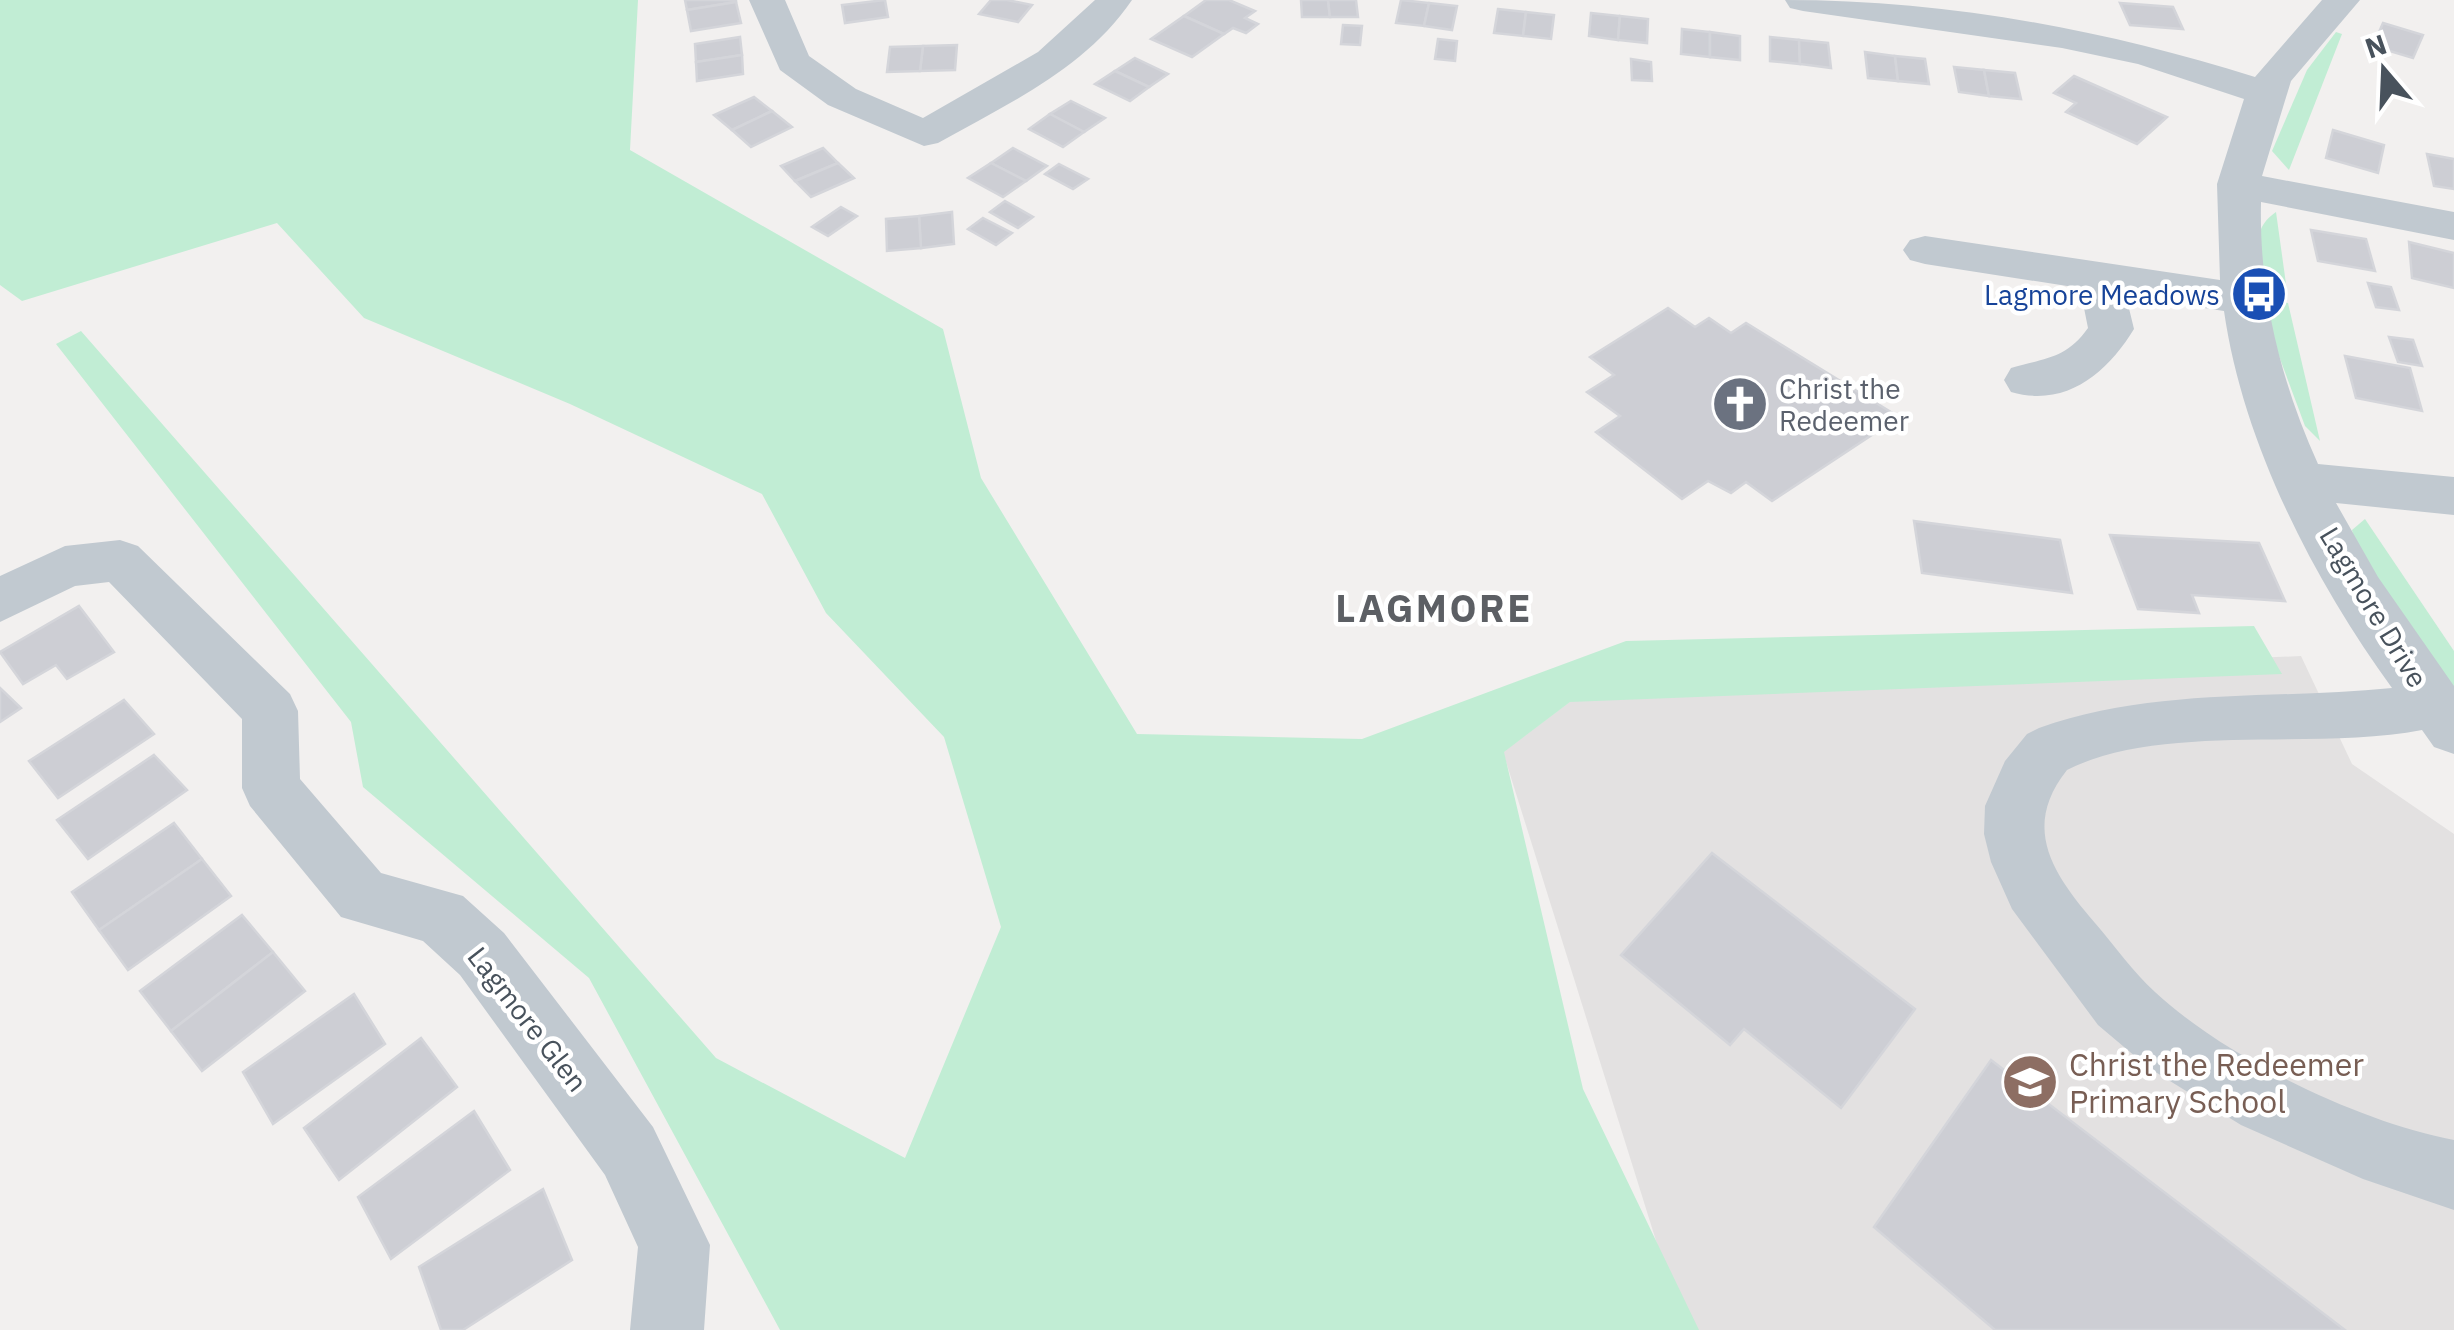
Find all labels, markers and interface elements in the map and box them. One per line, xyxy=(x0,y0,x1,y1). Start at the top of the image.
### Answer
north arrow xyxy=(2334,20,2434,120)
text: N xyxy=(2360,25,2391,67)
bus stop icon: Lagmore Meadows xyxy=(2229,264,2289,324)
place label: Lagmore Meadows xyxy=(1984,276,2220,313)
place label: Christ the Redeemer xyxy=(1779,370,1909,439)
church icon: Christ the Redeemer xyxy=(1710,374,1770,434)
street label: Lagmore Drive xyxy=(2312,520,2436,694)
district label: LAGMORE xyxy=(1335,583,1533,632)
street label: Lagmore Glen xyxy=(460,939,596,1099)
place label: Christ the Redeemer Primary School xyxy=(2069,1043,2364,1122)
school or university icon: Christ the Redeemer Primary School xyxy=(2000,1052,2060,1112)

